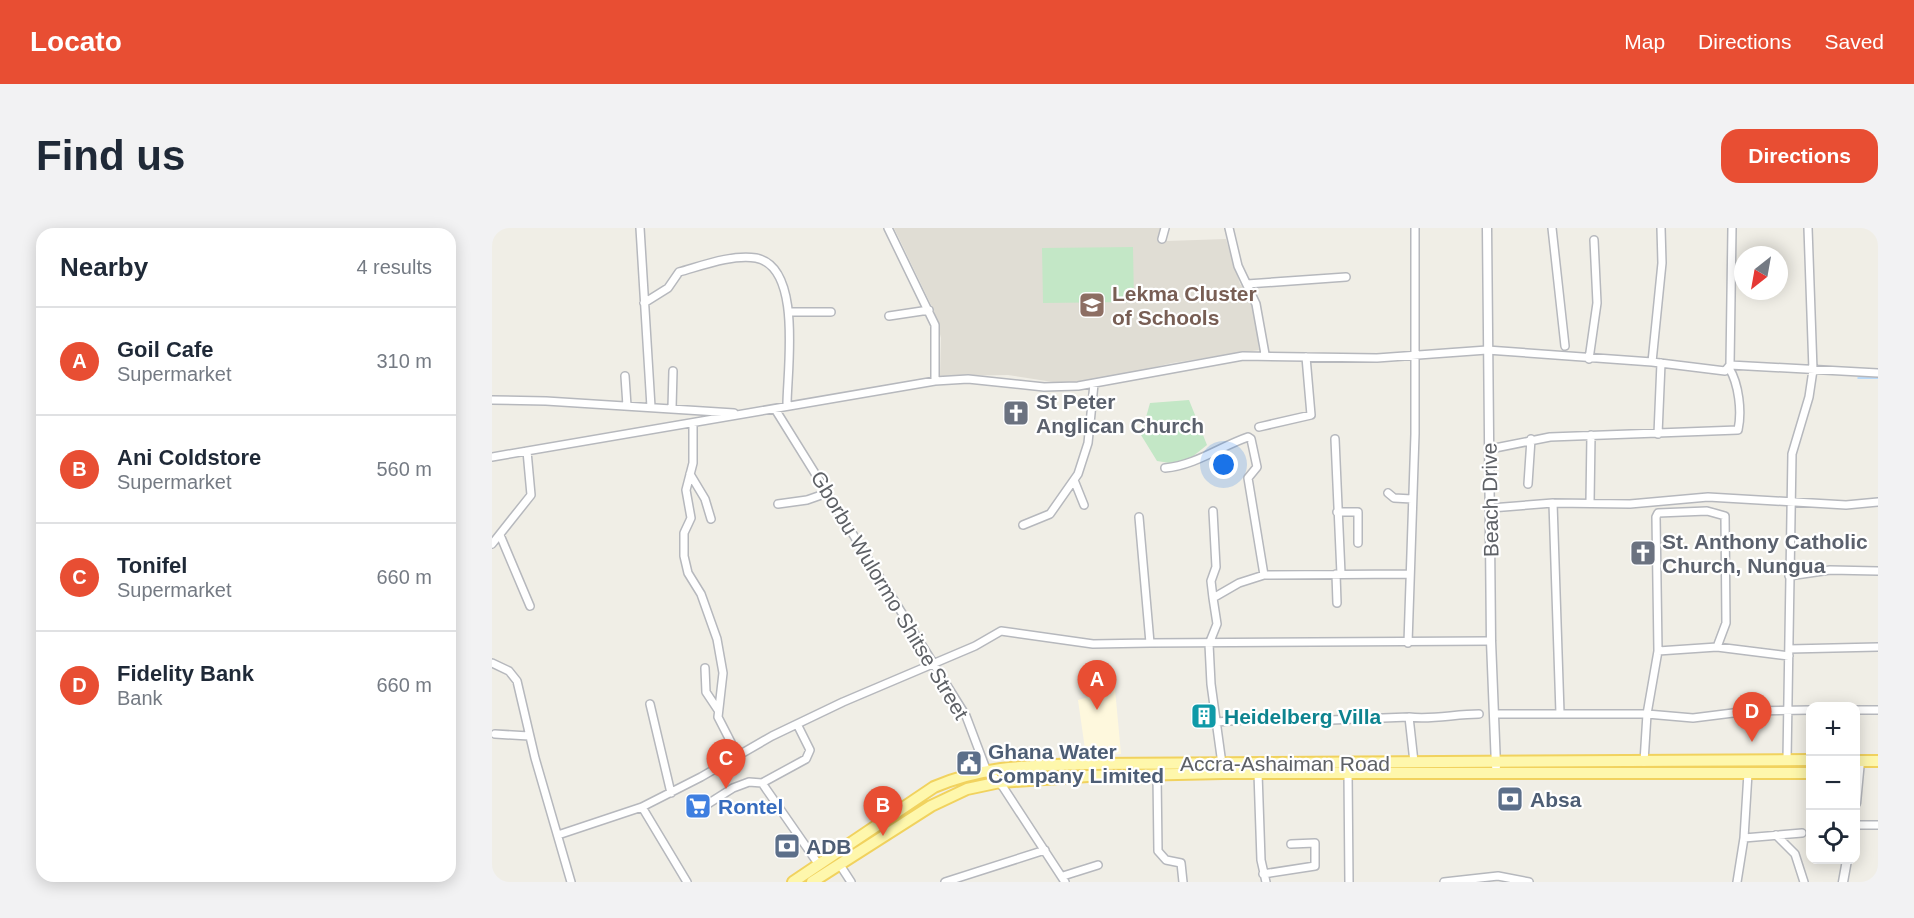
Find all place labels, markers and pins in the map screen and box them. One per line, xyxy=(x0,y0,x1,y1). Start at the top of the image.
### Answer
place label: Lekma Cluster of Schools xyxy=(1112,282,1257,329)
school or university icon: Lekma Cluster of Schools xyxy=(1077,290,1107,320)
place label: St Peter Anglican Church xyxy=(1036,390,1204,437)
church icon: St Peter Anglican Church xyxy=(1001,398,1031,428)
place label: St. Anthony Catholic Church, Nungua xyxy=(1662,530,1868,577)
church icon: St. Anthony Catholic Church, Nungua xyxy=(1628,538,1658,568)
pin: A xyxy=(1078,660,1116,710)
pin: D xyxy=(1732,692,1772,742)
building icon: Heidelberg Villa xyxy=(1189,701,1219,731)
place label: Heidelberg Villa xyxy=(1224,705,1381,728)
pin: C xyxy=(706,740,746,789)
place label: Ghana Water Company Limited xyxy=(988,740,1164,787)
public building icon: Ghana Water Company Limited xyxy=(954,748,984,778)
bank icon: Absa xyxy=(1495,784,1525,814)
pin: B xyxy=(864,786,902,836)
place label: Absa xyxy=(1530,788,1582,811)
supermarket icon: Rontel xyxy=(683,791,713,821)
place label: Rontel xyxy=(718,795,783,818)
bank icon: ADB xyxy=(772,831,802,861)
place label: ADB xyxy=(806,835,852,858)

